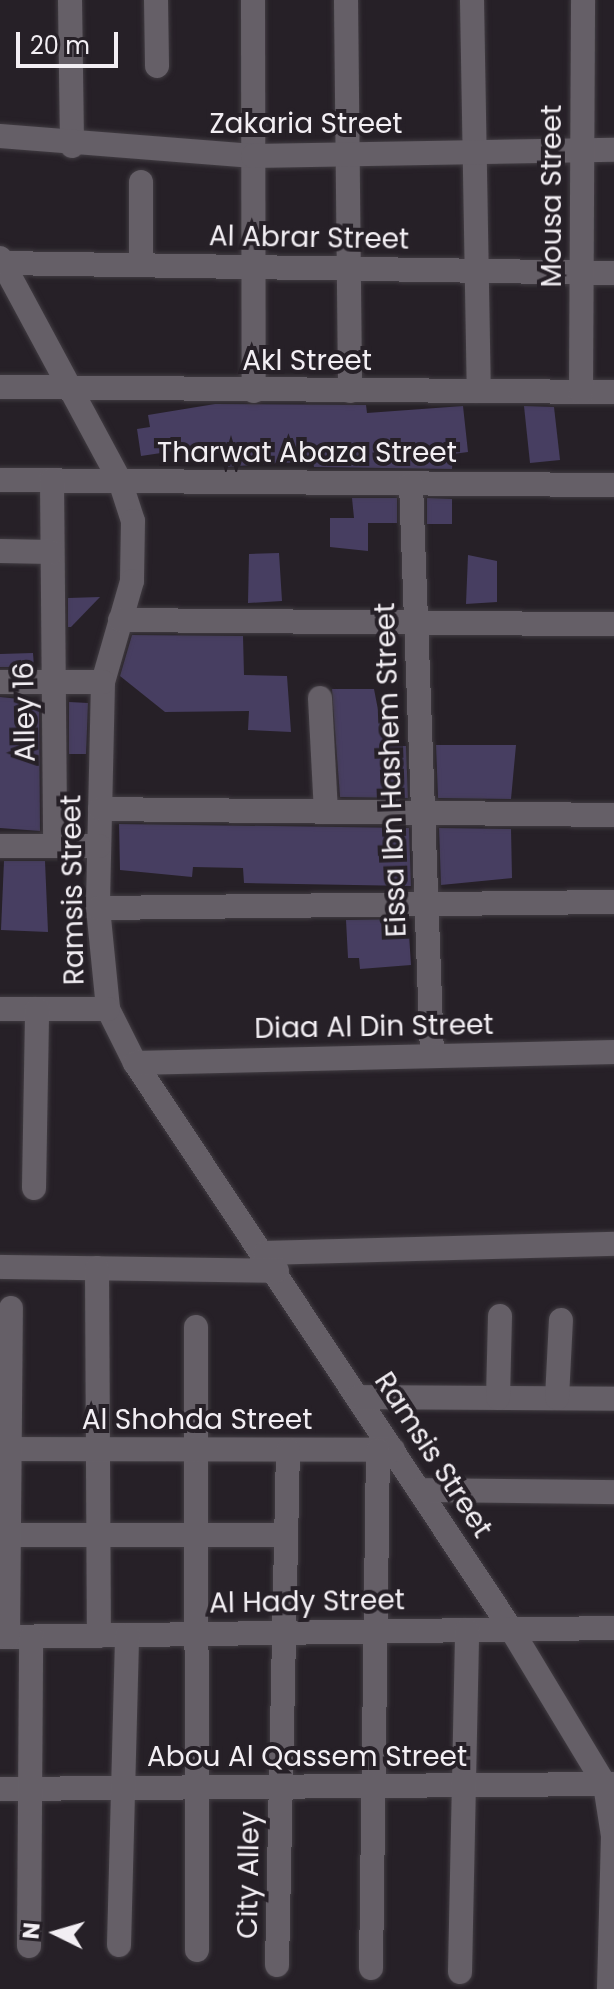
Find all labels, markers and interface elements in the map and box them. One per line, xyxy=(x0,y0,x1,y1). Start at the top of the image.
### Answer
scale bar xyxy=(20,16,122,66)
text: 20 m xyxy=(30,29,90,62)
street label: Mousa Street xyxy=(535,105,569,287)
street label: Zakaria Street xyxy=(209,107,403,141)
street label: Al Abrar Street xyxy=(209,219,409,257)
street label: Akl Street xyxy=(242,344,372,378)
street label: Tharwat Abaza Street xyxy=(157,436,457,470)
street label: Eissa Ibn Hashem Street xyxy=(368,602,414,938)
street label: Alley 16 xyxy=(7,662,43,762)
street label: Ramsis Street xyxy=(55,795,91,985)
street label: Diaa Al Din Street xyxy=(254,1008,494,1046)
street label: Ramsis Street xyxy=(367,1366,499,1544)
street label: Al Shohda Street xyxy=(82,1403,312,1437)
street label: Al Hady Street xyxy=(209,1583,405,1621)
street label: Abou Al Qassem Street xyxy=(147,1740,467,1774)
street label: City Alley xyxy=(231,1811,267,1939)
north arrow xyxy=(16,1893,96,1973)
text: N xyxy=(15,1921,48,1940)

